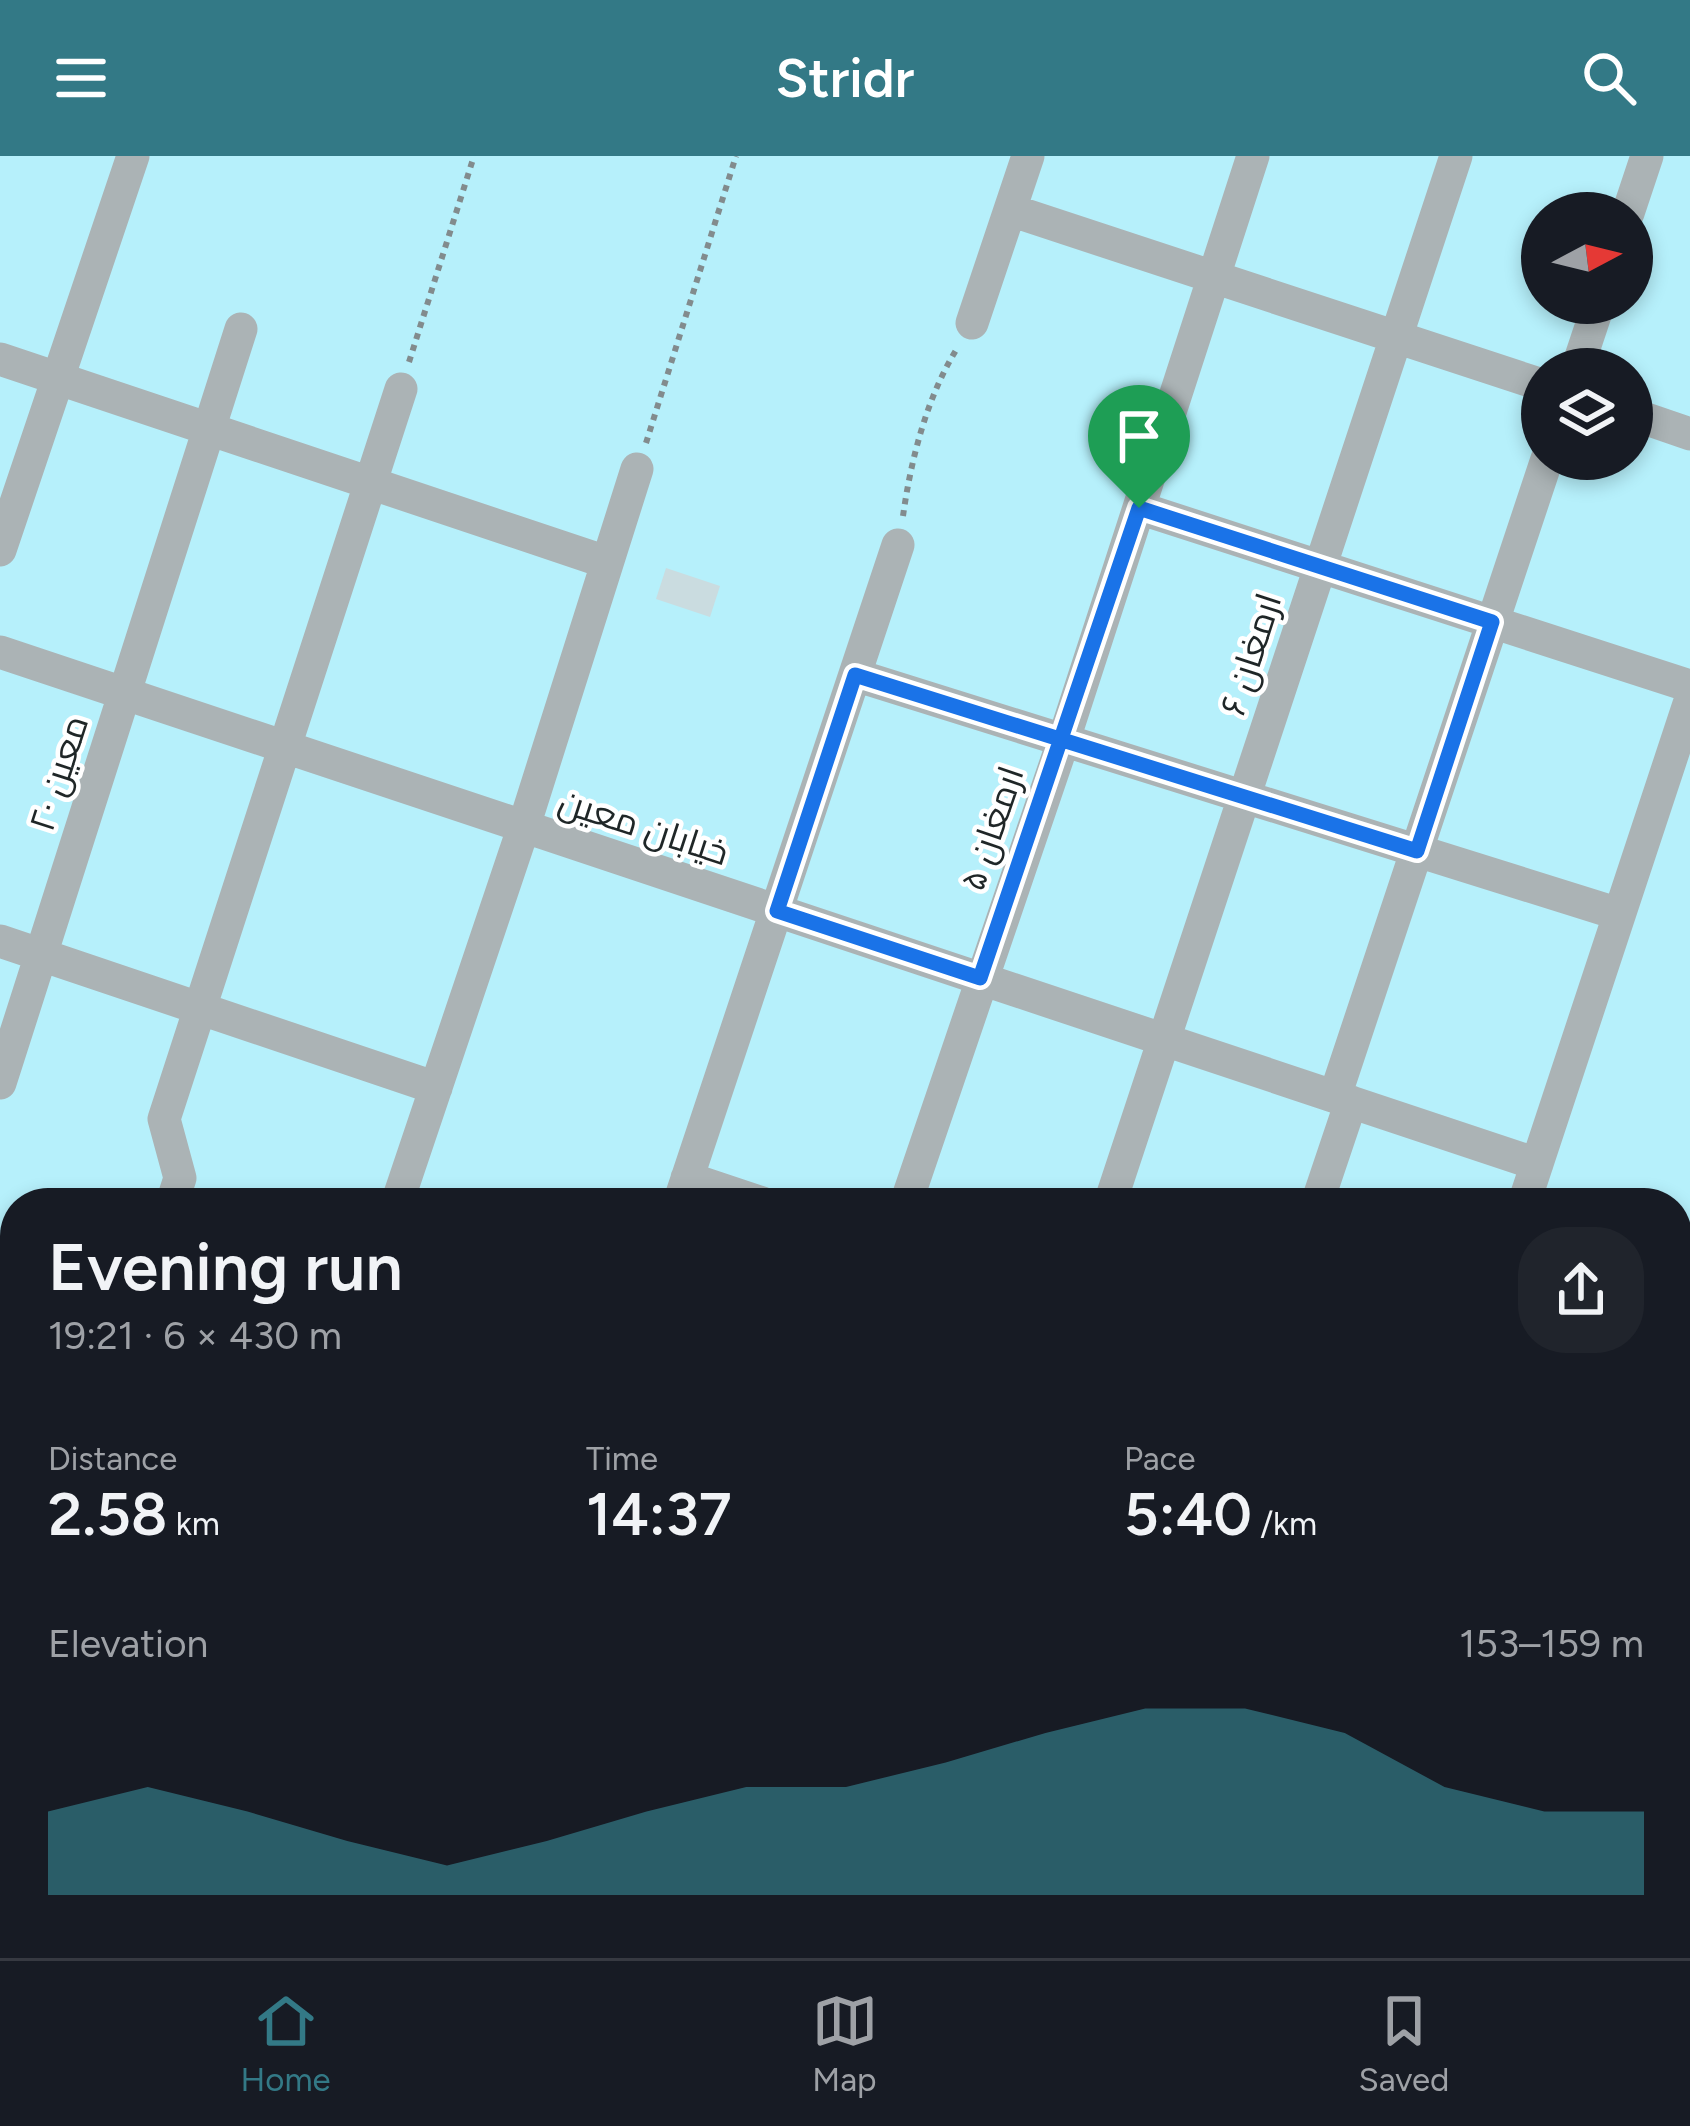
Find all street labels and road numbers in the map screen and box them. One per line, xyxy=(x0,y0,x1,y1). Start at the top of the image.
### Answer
street label: ارمغان ۶ xyxy=(1211,588,1290,721)
street label: معین ۲۰ xyxy=(20,710,97,836)
street label: ارمغان ۵ xyxy=(950,761,1033,896)
street label: خیابان معین xyxy=(553,779,734,874)

